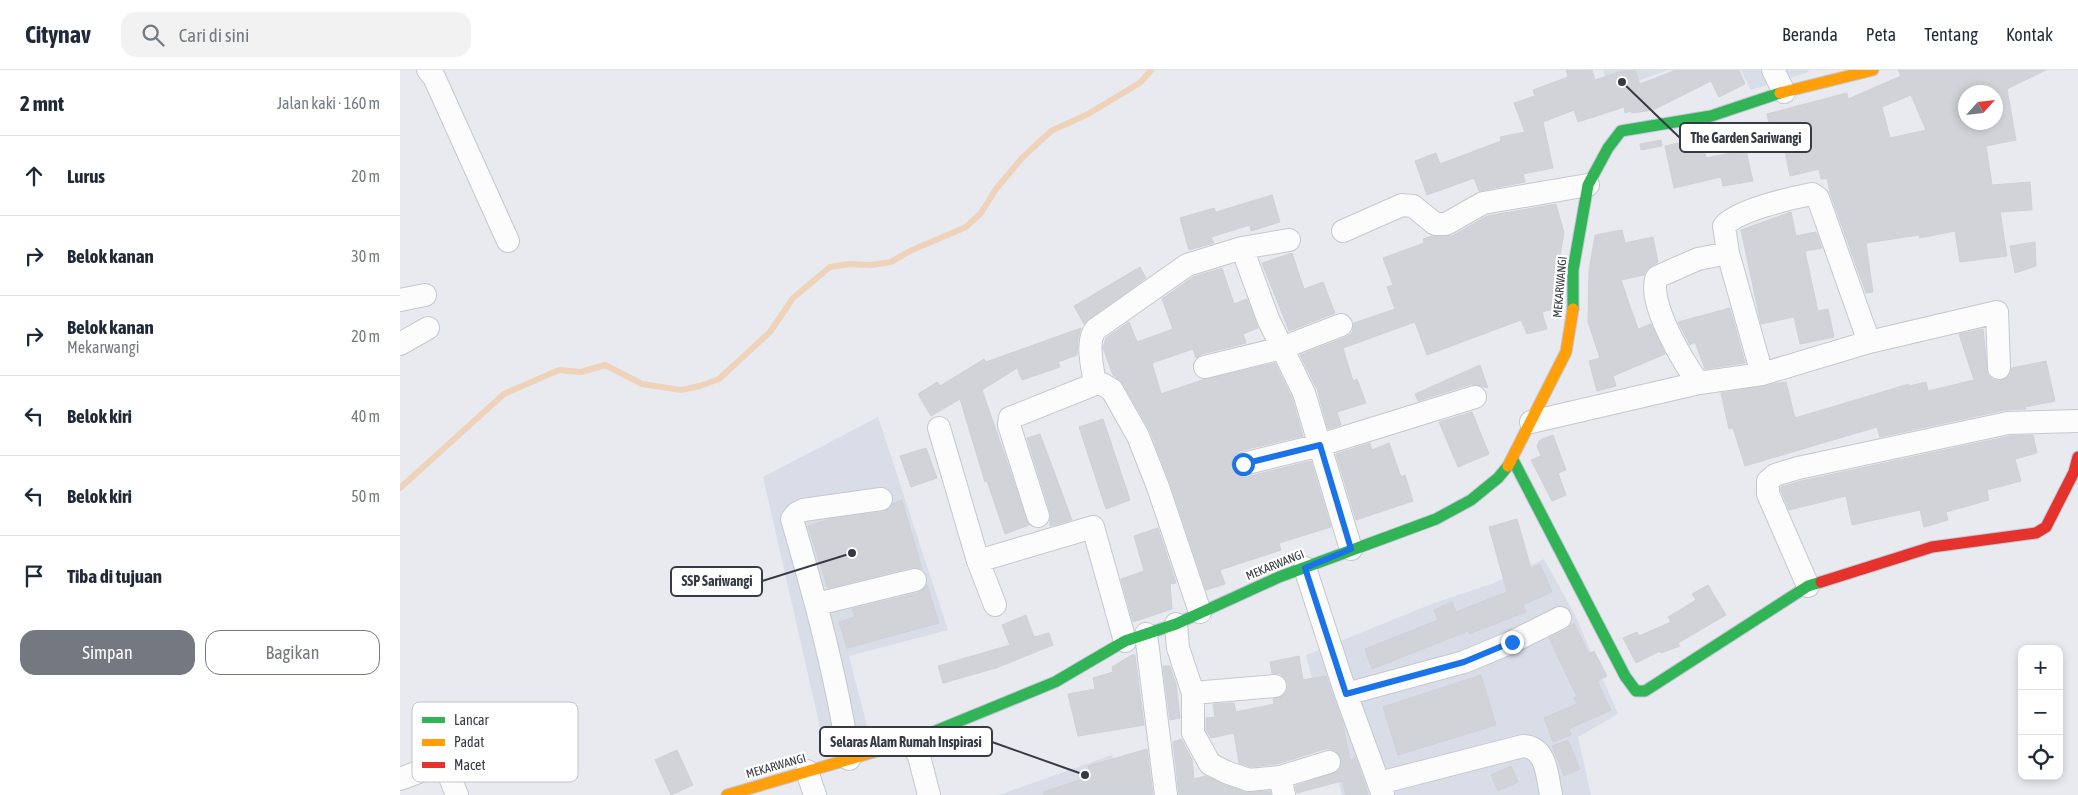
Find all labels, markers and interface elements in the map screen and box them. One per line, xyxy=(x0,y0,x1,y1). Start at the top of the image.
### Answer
search box xyxy=(121,12,471,57)
text: Citynav xyxy=(25,21,91,48)
icon: search xyxy=(139,21,167,49)
text: Cari di sini xyxy=(179,24,249,46)
text: Beranda xyxy=(1782,24,1838,45)
text: Peta xyxy=(1866,24,1896,45)
text: Tentang xyxy=(1924,24,1978,45)
text: Kontak xyxy=(2006,24,2053,45)
north arrow xyxy=(1958,85,2003,130)
text: 2 mnt xyxy=(20,91,64,115)
text: Jalan kaki · 160 m xyxy=(277,94,380,112)
callout: The Garden Sariwangi xyxy=(1680,123,1811,152)
text: The Garden Sariwangi xyxy=(1690,130,1802,146)
icon: ahead xyxy=(20,162,48,190)
text: Lurus xyxy=(67,165,105,187)
text: 20 m xyxy=(351,167,380,185)
icon: right xyxy=(20,242,48,270)
text: Belok kanan xyxy=(67,245,154,267)
text: 30 m xyxy=(351,247,380,265)
street label: MEKARWANGI xyxy=(1550,256,1570,318)
text: Belok kanan xyxy=(67,316,154,338)
icon: right xyxy=(20,322,48,350)
text: 20 m xyxy=(351,327,380,345)
text: Mekarwangi xyxy=(67,338,139,356)
icon: left xyxy=(20,402,48,430)
text: Belok kiri xyxy=(67,405,132,427)
text: 40 m xyxy=(351,407,380,425)
route start xyxy=(1232,453,1255,476)
icon: left xyxy=(20,482,48,510)
text: Belok kiri xyxy=(67,485,132,507)
text: 50 m xyxy=(351,487,380,505)
street label: MEKARWANGI xyxy=(1244,547,1306,583)
icon: arrive xyxy=(20,562,48,590)
text: Tiba di tujuan xyxy=(67,565,162,587)
callout: SSP Sariwangi xyxy=(671,567,762,596)
text: SSP Sariwangi xyxy=(681,573,753,589)
button: Simpan xyxy=(20,630,195,675)
button: Bagikan xyxy=(205,630,380,675)
route end xyxy=(1501,631,1524,654)
map controls xyxy=(2018,645,2063,780)
button: + xyxy=(2018,645,2063,690)
button: − xyxy=(2018,690,2063,735)
legend xyxy=(412,702,578,782)
text: Lancar xyxy=(454,712,489,728)
callout: Selaras Alam Rumah Inspirasi xyxy=(820,727,992,756)
text: Padat xyxy=(454,734,484,750)
text: Selaras Alam Rumah Inspirasi xyxy=(830,734,982,750)
button: locate xyxy=(2018,735,2063,780)
street label: MEKARWANGI xyxy=(744,751,808,781)
text: Macet xyxy=(454,757,485,773)

